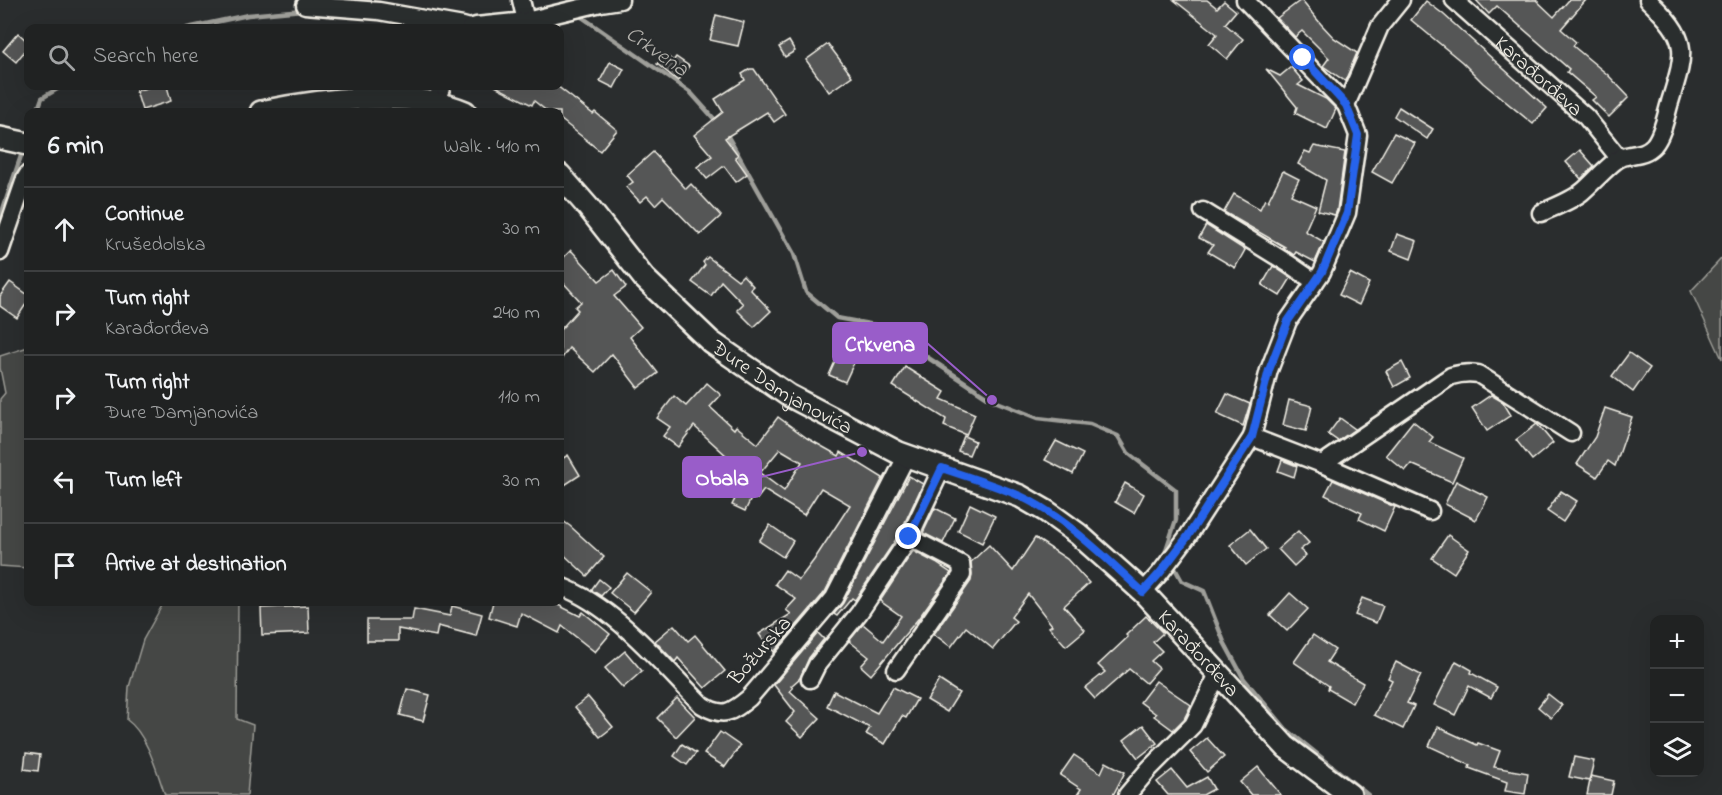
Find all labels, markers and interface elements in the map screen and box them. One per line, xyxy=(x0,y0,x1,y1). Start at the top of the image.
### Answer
water label: Crkvena xyxy=(618,19,695,86)
search box xyxy=(24,24,564,90)
street label: Karađorđeva xyxy=(1487,30,1589,125)
icon: search xyxy=(45,41,78,74)
text: Search here xyxy=(93,41,198,73)
route start xyxy=(1289,44,1315,70)
text: 6 min xyxy=(48,128,104,166)
text: Walk · 410 m xyxy=(444,133,540,162)
text: Continue xyxy=(105,199,184,231)
icon: ahead xyxy=(48,213,81,246)
text: 30 m xyxy=(503,215,540,244)
text: Krušedolska xyxy=(105,231,206,260)
text: Turn right xyxy=(105,283,190,315)
icon: right xyxy=(48,297,81,330)
text: 240 m xyxy=(493,299,540,328)
text: Karađorđeva xyxy=(105,315,209,344)
callout: Crkvena xyxy=(833,323,927,363)
text: Crkvena xyxy=(845,330,915,362)
street label: Đure Damjanovića xyxy=(704,333,857,443)
text: Turn right xyxy=(105,367,190,399)
icon: right xyxy=(48,381,81,414)
text: 110 m xyxy=(498,383,540,412)
text: Đure Damjanovića xyxy=(105,399,258,428)
callout: Obala xyxy=(683,457,761,497)
text: Obala xyxy=(695,464,749,496)
icon: left xyxy=(48,465,81,498)
text: Turn left xyxy=(105,465,182,497)
text: 30 m xyxy=(503,467,540,496)
route end xyxy=(895,523,921,549)
icon: arrive xyxy=(48,549,81,582)
text: Arrive at destination xyxy=(105,549,287,581)
street label: Karađorđeva xyxy=(1150,604,1246,705)
street label: Božurska xyxy=(721,610,799,693)
map controls xyxy=(1650,615,1704,777)
button: + xyxy=(1650,615,1704,669)
button: − xyxy=(1650,669,1704,723)
button: layers xyxy=(1650,723,1704,777)

